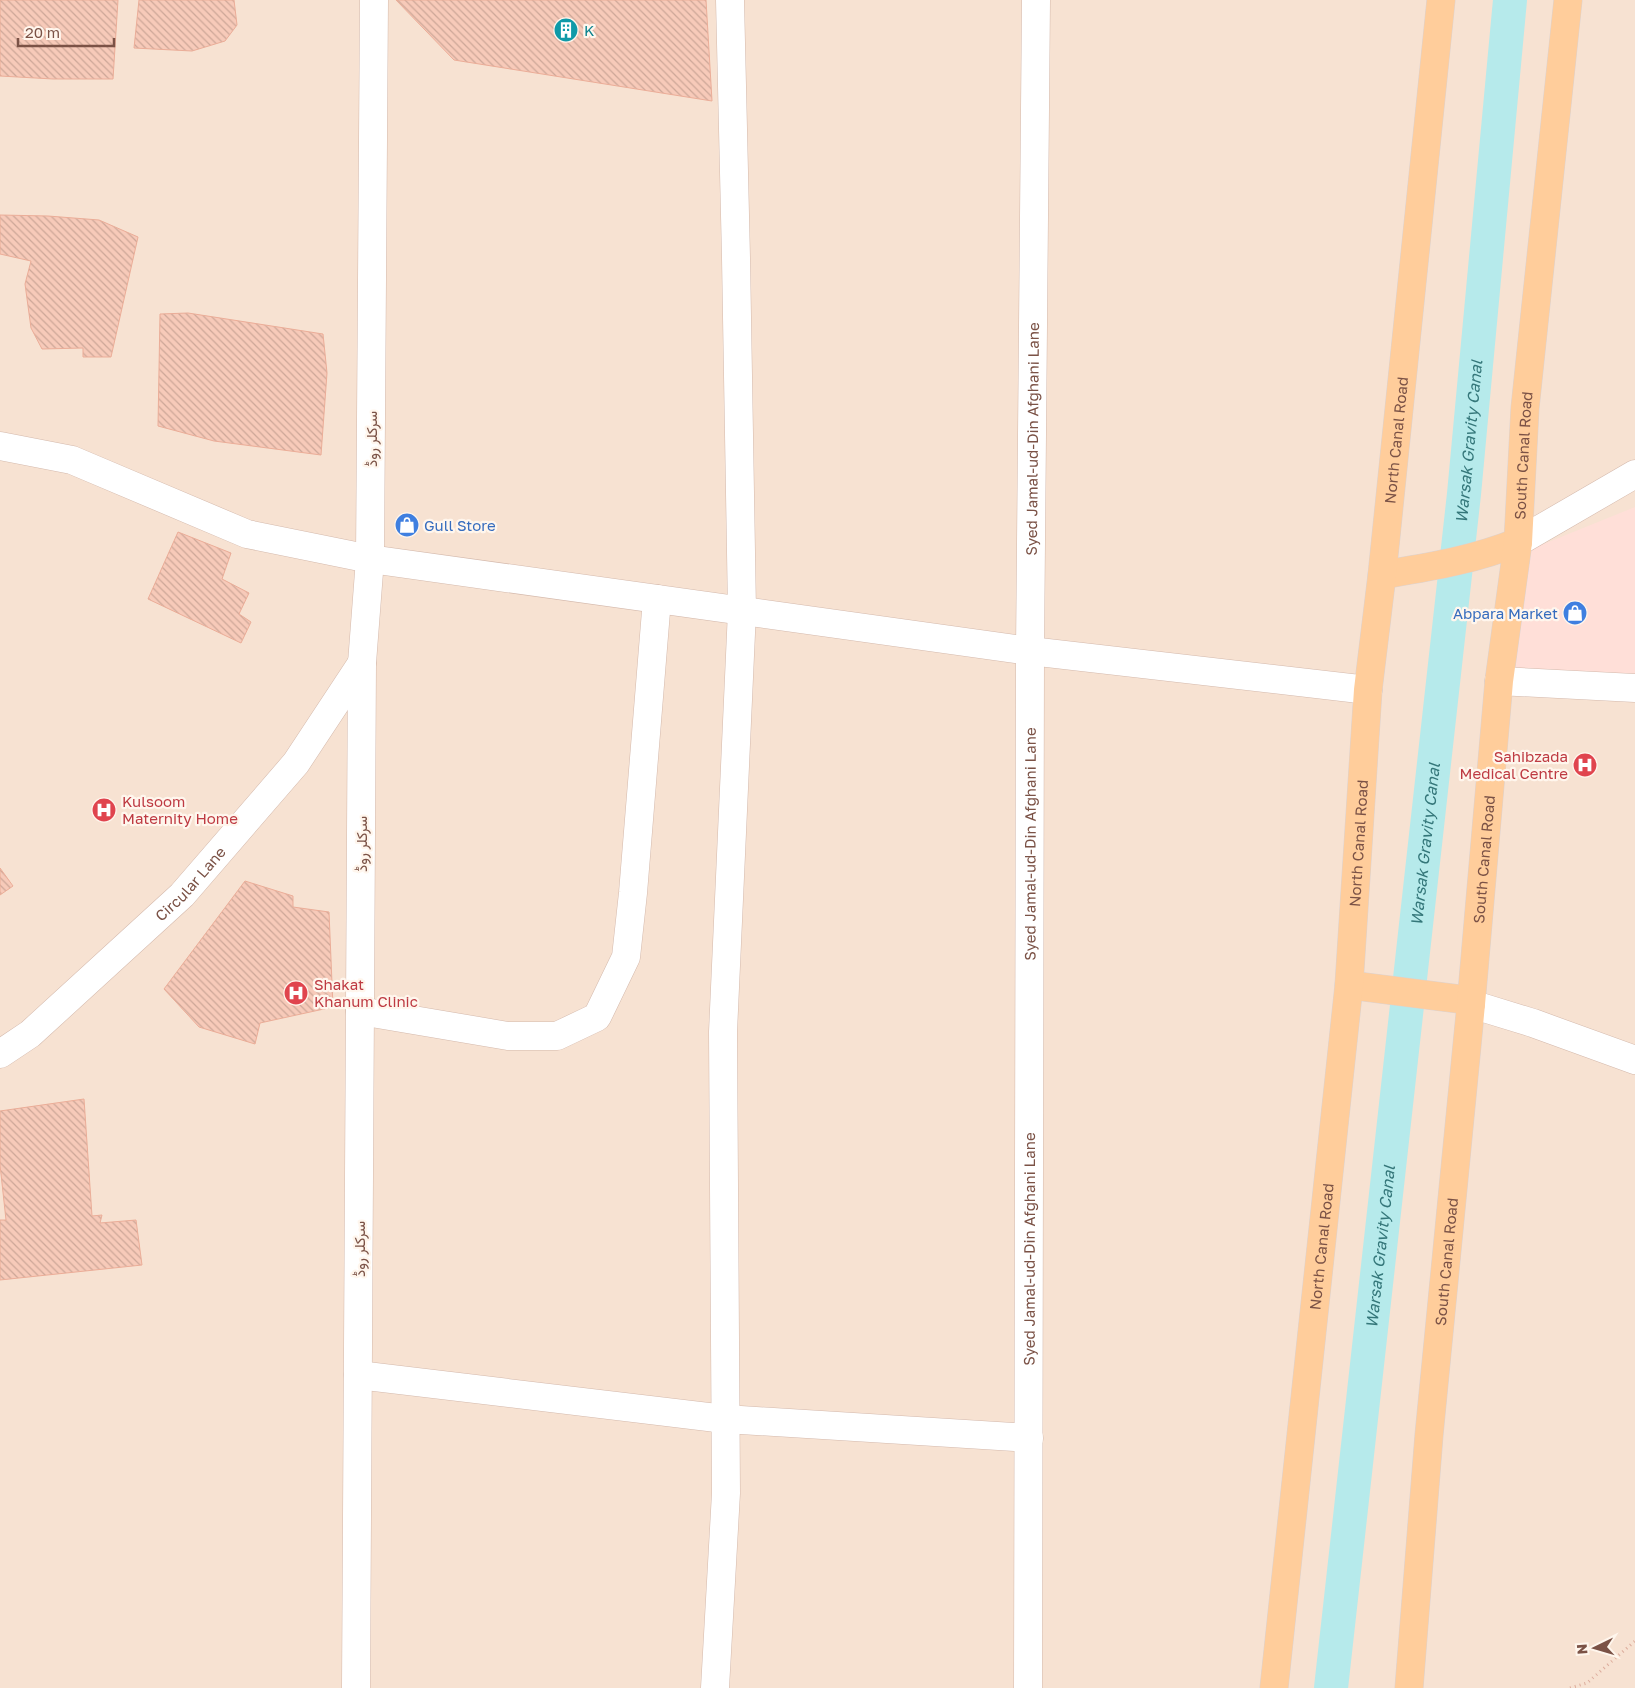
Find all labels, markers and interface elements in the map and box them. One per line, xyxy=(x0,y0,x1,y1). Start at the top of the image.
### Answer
scale bar xyxy=(18,15,114,47)
building icon: K xyxy=(553,17,579,43)
place label: K xyxy=(584,21,594,39)
text: 20 m xyxy=(25,23,60,41)
street label: Syed Jamal-ud-Din Afghani Lane xyxy=(1022,322,1042,556)
water label: Warsak Gravity Canal xyxy=(1451,358,1487,524)
street label: North Canal Road xyxy=(1380,376,1411,504)
street label: South Canal Road xyxy=(1510,390,1536,520)
street label: سرکلر روڈ xyxy=(362,411,381,467)
shop icon: Gull Store xyxy=(394,512,420,538)
place label: Gull Store xyxy=(424,516,496,534)
shop icon: Abpara Market xyxy=(1562,600,1588,626)
place label: Abpara Market xyxy=(1453,604,1558,622)
street label: Syed Jamal-ud-Din Afghani Lane xyxy=(1020,727,1039,961)
place label: Sahibzada Medical Centre xyxy=(1460,747,1568,782)
hospital icon: Sahibzada Medical Centre xyxy=(1572,752,1598,778)
water label: Warsak Gravity Canal xyxy=(1406,761,1444,927)
street label: North Canal Road xyxy=(1345,779,1371,907)
place label: Kulsoom Maternity Home xyxy=(122,792,238,827)
street label: South Canal Road xyxy=(1469,795,1498,924)
hospital icon: Kulsoom Maternity Home xyxy=(91,797,117,823)
street label: سرکلر روڈ xyxy=(352,816,371,872)
street label: Circular Lane xyxy=(151,842,229,924)
place label: Shakat Khanum Clinic xyxy=(314,975,418,1010)
hospital icon: Shakat Khanum Clinic xyxy=(283,980,309,1006)
street label: Syed Jamal-ud-Din Afghani Lane xyxy=(1020,1132,1038,1366)
water label: Warsak Gravity Canal xyxy=(1361,1163,1399,1329)
street label: North Canal Road xyxy=(1305,1182,1337,1311)
street label: South Canal Road xyxy=(1431,1197,1461,1326)
street label: سرکلر روڈ xyxy=(350,1221,369,1277)
north arrow xyxy=(1570,1623,1620,1673)
text: N xyxy=(1573,1643,1590,1655)

